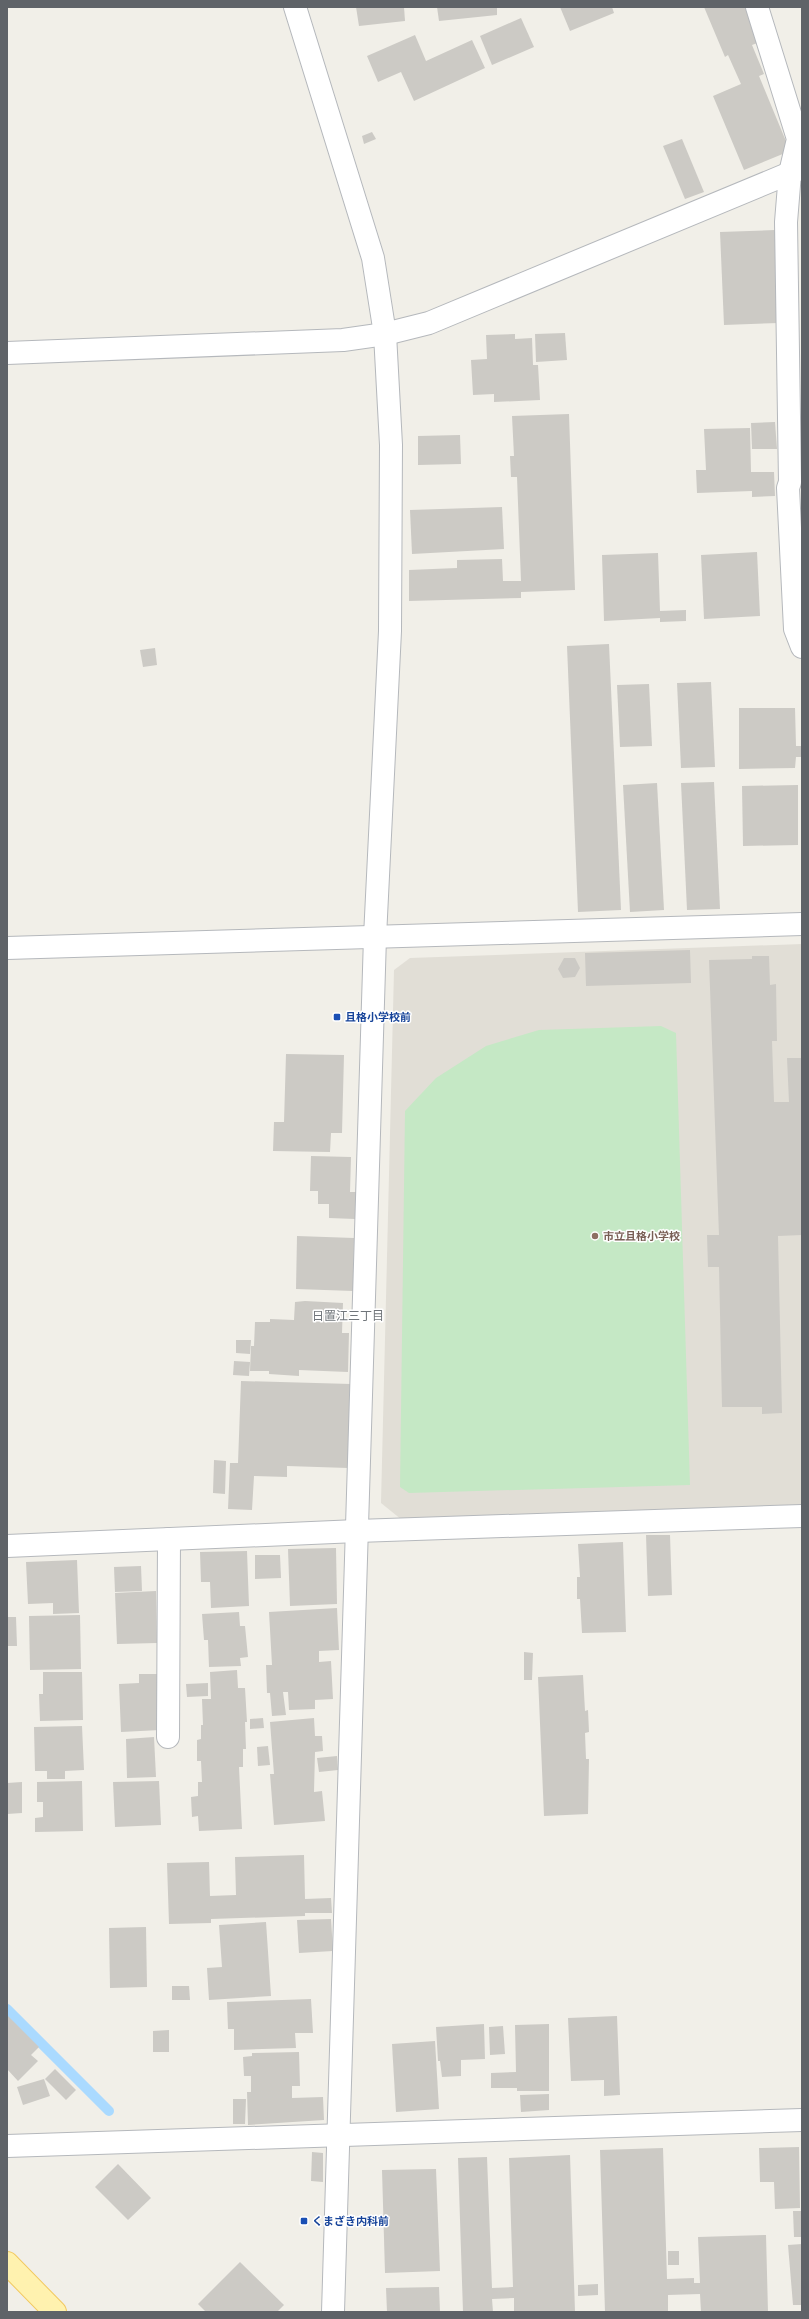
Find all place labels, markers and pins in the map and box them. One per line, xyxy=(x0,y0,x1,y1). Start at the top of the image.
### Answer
place label: 且格小学校前 xyxy=(345,1009,411,1024)
marker: 且格小学校前 xyxy=(332,1012,342,1022)
place label: 市立且格小学校 xyxy=(603,1228,680,1243)
marker: 市立且格小学校 xyxy=(590,1231,600,1241)
place label: くまざき内科前 xyxy=(312,2213,389,2228)
marker: くまざき内科前 xyxy=(299,2216,309,2226)

